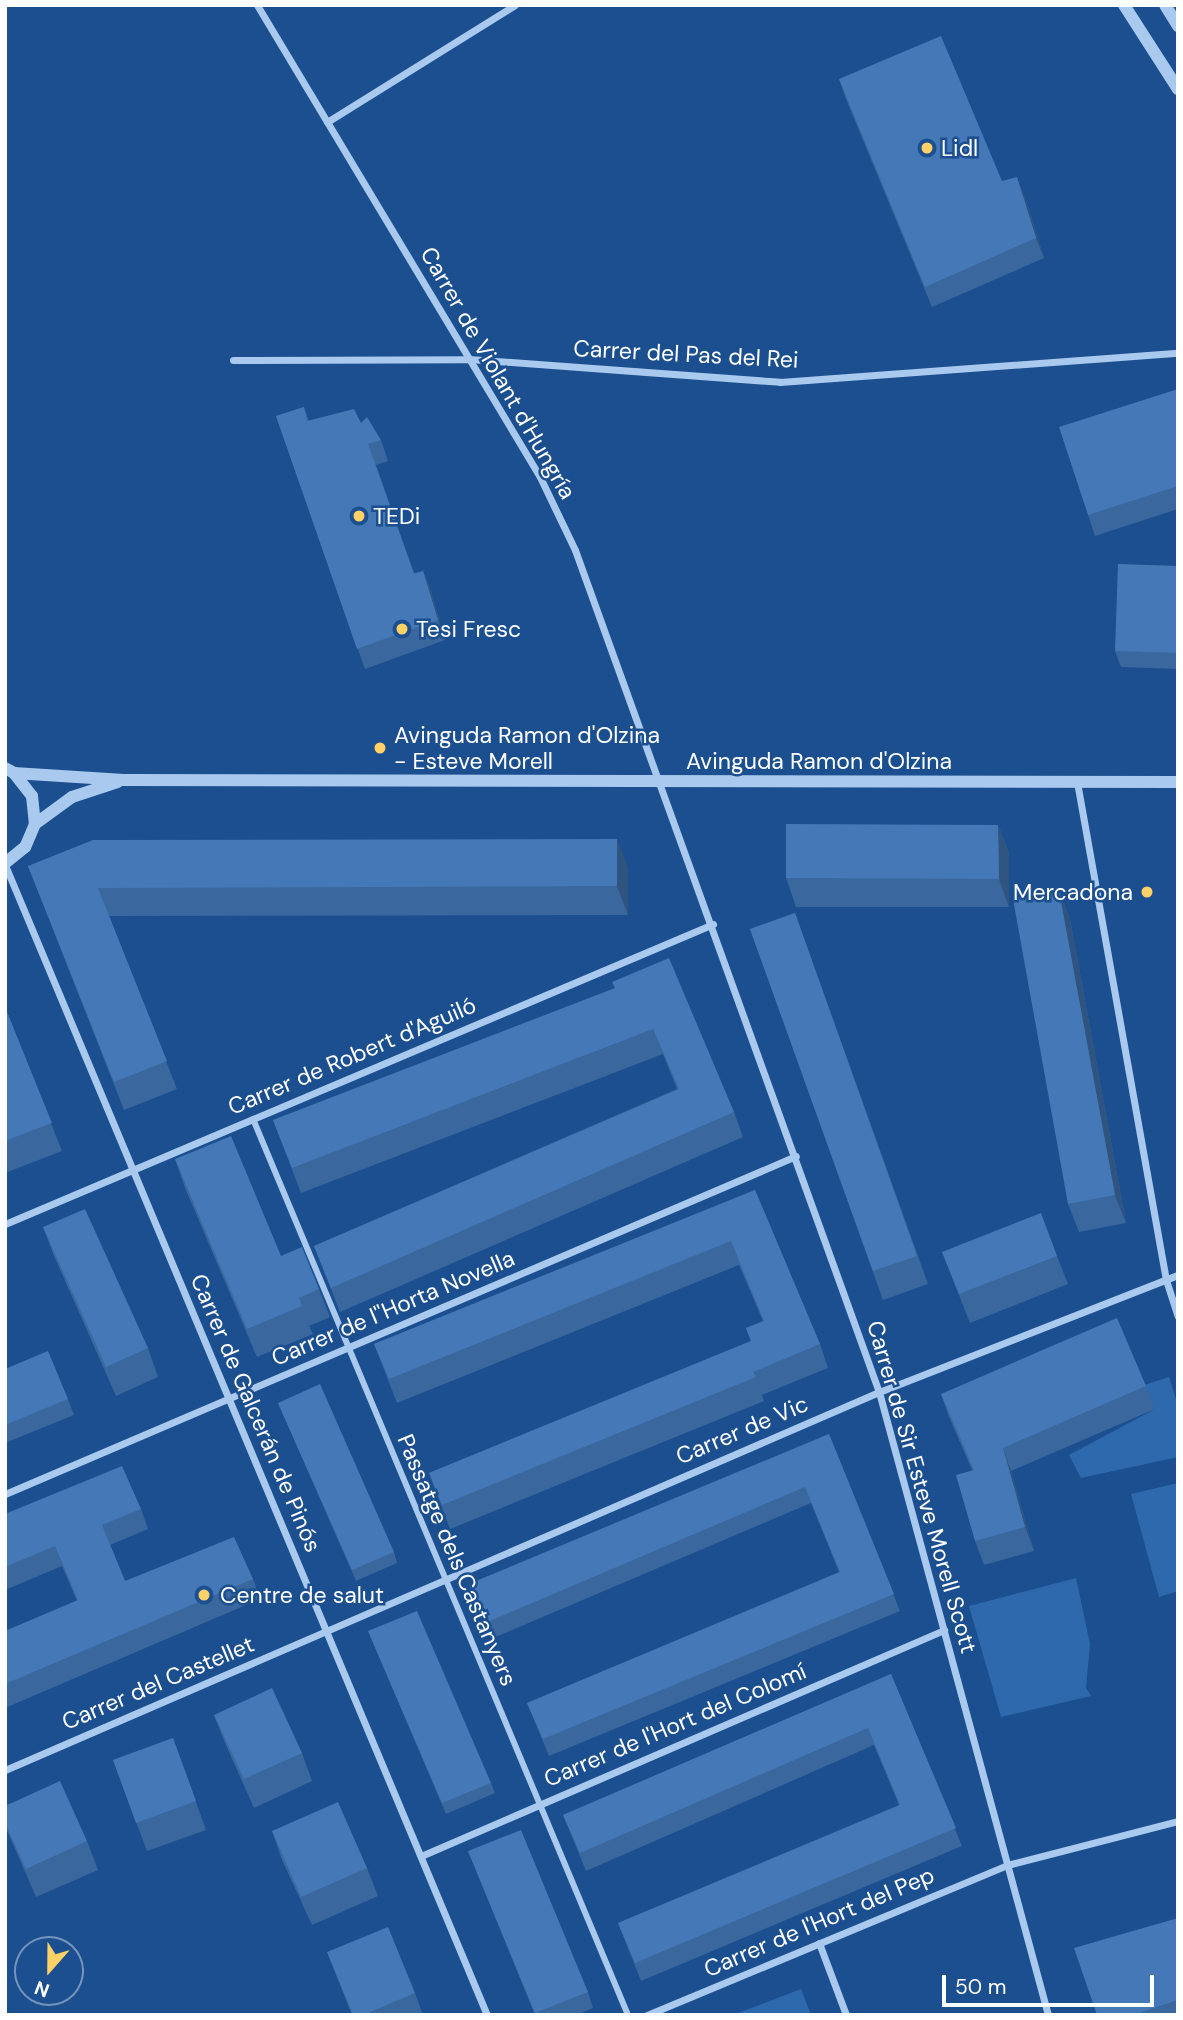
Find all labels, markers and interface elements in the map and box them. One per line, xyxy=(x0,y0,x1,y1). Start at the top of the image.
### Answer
place label: Lidl xyxy=(941,134,978,162)
marker: Lidl xyxy=(919,140,935,156)
street label: Carrer de Violant d'Hungría xyxy=(414,242,582,504)
street label: Carrer del Pas del Rei xyxy=(573,334,799,374)
place label: TEDi xyxy=(373,502,420,530)
marker: TEDi xyxy=(351,508,367,524)
place label: Tesi Fresc xyxy=(416,615,521,643)
marker: Tesi Fresc xyxy=(394,621,410,637)
place label: Avinguda Ramon d'Olzina - Esteve Morell xyxy=(394,721,660,775)
marker: Avinguda Ramon d'Olzina - Esteve Morell xyxy=(372,740,388,756)
street label: Avinguda Ramon d'Olzina xyxy=(686,747,952,775)
place label: Mercadona xyxy=(1013,878,1133,906)
marker: Mercadona xyxy=(1139,884,1155,900)
street label: Carrer de Robert d'Aguiló xyxy=(224,991,480,1121)
street label: Carrer de l''Horta Novella xyxy=(267,1244,519,1372)
street label: Carrer de Galcerán de Pinós xyxy=(185,1270,327,1556)
street label: Carrer de Sir Esteve Morell Scott xyxy=(861,1318,983,1656)
street label: Carrer de Vic xyxy=(672,1390,812,1470)
street label: Passatge dels Castanyers xyxy=(391,1430,523,1690)
place label: Centre de salut xyxy=(220,1581,384,1609)
marker: Centre de salut xyxy=(194,1585,214,1605)
street label: Carrer del Castellet xyxy=(58,1630,258,1736)
street label: Carrer de l'Hort del Colomí xyxy=(540,1657,810,1793)
street label: Carrer de l'Hort del Pep xyxy=(700,1861,938,1983)
north arrow xyxy=(14,1936,84,2006)
scale bar xyxy=(945,1960,1157,2004)
text: 50 m xyxy=(955,1973,1006,2001)
text: N xyxy=(31,1975,53,2003)

